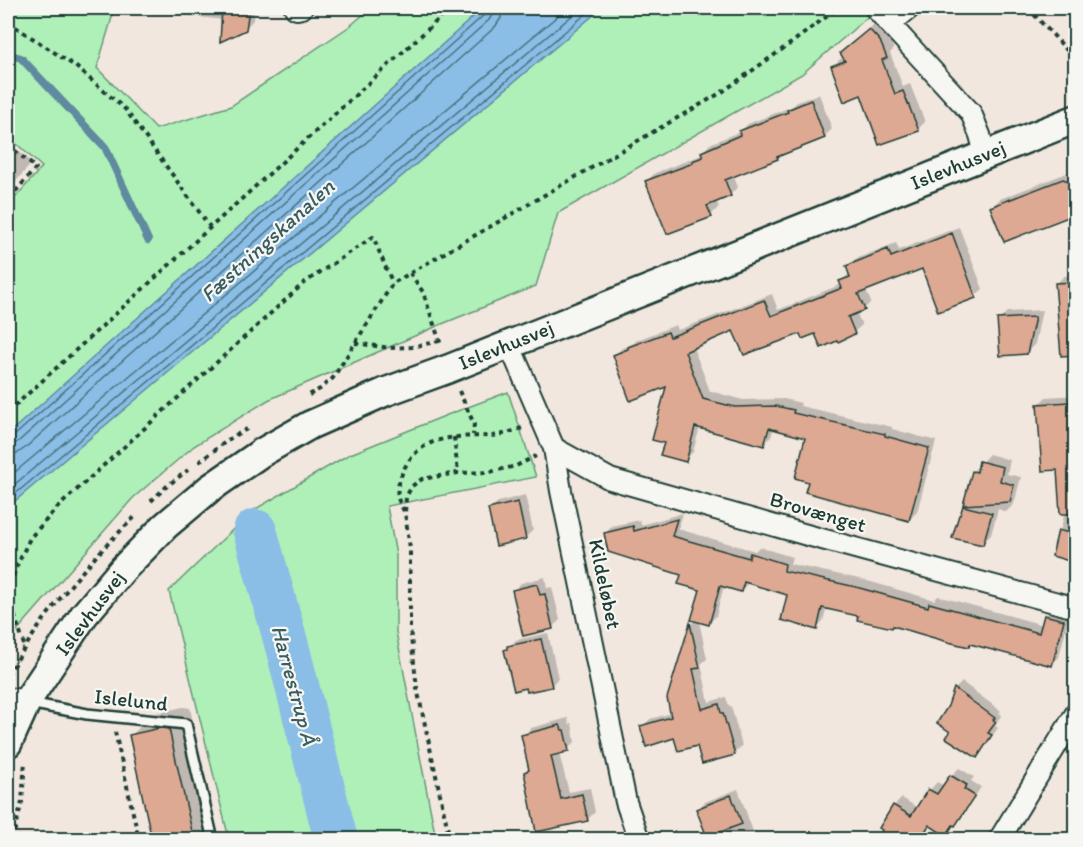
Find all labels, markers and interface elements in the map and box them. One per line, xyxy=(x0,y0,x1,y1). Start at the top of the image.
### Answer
street label: Islevhusvej xyxy=(907,134,1009,195)
water label: Fæstningskanalen xyxy=(195,173,340,308)
street label: Islevhusvej xyxy=(455,314,557,375)
street label: Brovænget xyxy=(767,486,869,537)
street label: Kildeløbet xyxy=(584,537,627,631)
street label: Islevhusvej xyxy=(50,565,130,660)
water label: Harrestrup Å xyxy=(265,622,324,749)
street label: Islelund xyxy=(93,683,169,716)

